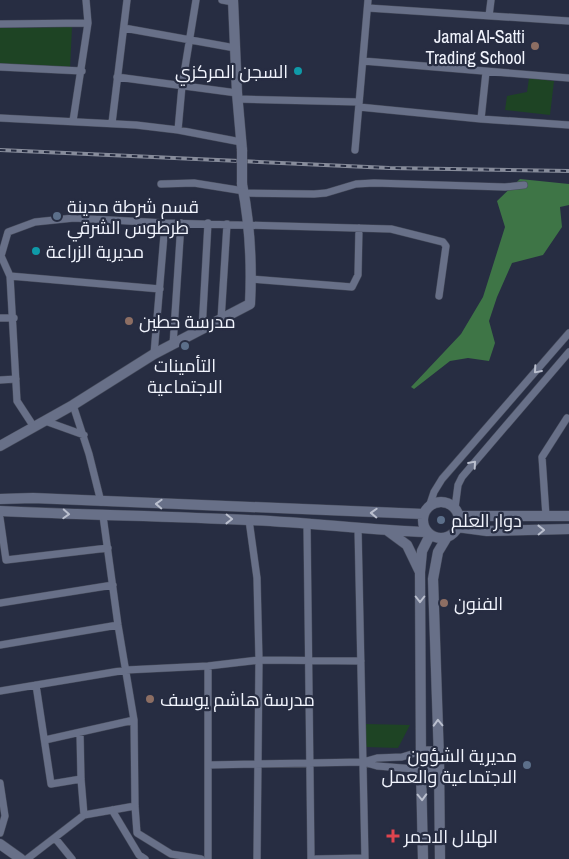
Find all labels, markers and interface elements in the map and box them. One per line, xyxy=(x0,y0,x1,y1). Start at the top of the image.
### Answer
place label: Jamal Al-Satti Trading School xyxy=(425,24,525,70)
marker: Jamal Al-Satti Trading School xyxy=(529,40,541,52)
place label: السجن المركزي xyxy=(175,59,288,86)
marker: السجن المركزي xyxy=(292,65,304,77)
place label: قسم شرطة مدينة طرطوس الشرقي xyxy=(67,194,199,242)
marker: قسم شرطة مدينة طرطوس الشرقي xyxy=(51,210,63,222)
place label: مديرية الزراعة xyxy=(46,239,144,264)
marker: مديرية الزراعة xyxy=(30,245,42,257)
place label: مدرسة حطين xyxy=(139,309,236,334)
marker: مدرسة حطين xyxy=(123,315,135,327)
marker: التأمينات الاجتماعية xyxy=(179,340,191,352)
place label: التأمينات الاجتماعية xyxy=(147,353,223,399)
one-way arrow xyxy=(534,364,543,373)
one-way arrow xyxy=(467,461,476,470)
one-way arrow xyxy=(155,499,163,510)
one-way arrow xyxy=(370,508,378,518)
place label: دوار العلم xyxy=(451,508,522,533)
one-way arrow xyxy=(62,509,70,519)
one-way arrow xyxy=(225,514,233,524)
marker: دوار العلم xyxy=(435,514,447,526)
one-way arrow xyxy=(537,524,545,535)
place label: الفنون xyxy=(454,591,503,616)
one-way arrow xyxy=(415,596,426,604)
marker: الفنون xyxy=(438,597,450,609)
place label: مدرسة هاشم يوسف xyxy=(160,687,315,712)
marker: مدرسة هاشم يوسف xyxy=(144,693,156,705)
one-way arrow xyxy=(433,719,443,726)
place label: مديرية الشؤون الاجتماعية والعمل xyxy=(382,743,517,789)
marker: مديرية الشؤون الاجتماعية والعمل xyxy=(521,759,533,771)
one-way arrow xyxy=(416,793,427,801)
place label: الهلال الاحمر xyxy=(403,824,498,849)
marker: الهلال الاحمر xyxy=(386,829,400,843)

